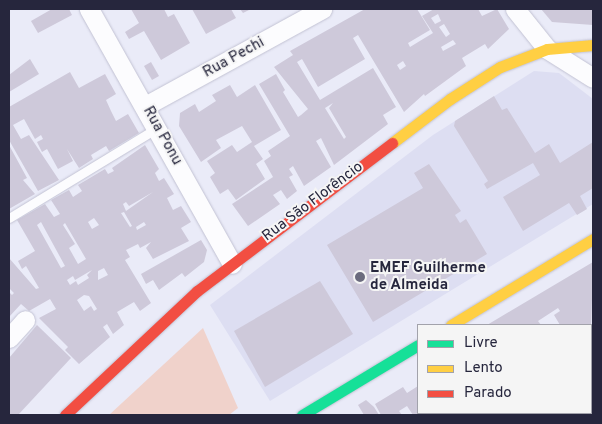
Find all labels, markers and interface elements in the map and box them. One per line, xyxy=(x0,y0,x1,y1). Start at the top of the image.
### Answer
street label: Rua Pechi xyxy=(200,34,268,82)
street label: Rua Ponu xyxy=(139,103,185,169)
street label: Rua São Florêncio xyxy=(259,158,367,246)
place label: EMEF Guilherme de Almeida xyxy=(370,259,486,294)
marker: EMEF Guilherme de Almeida xyxy=(354,271,366,283)
legend xyxy=(417,324,592,414)
text: Livre xyxy=(464,334,498,353)
text: Lento xyxy=(464,359,503,378)
text: Parado xyxy=(464,384,512,403)

